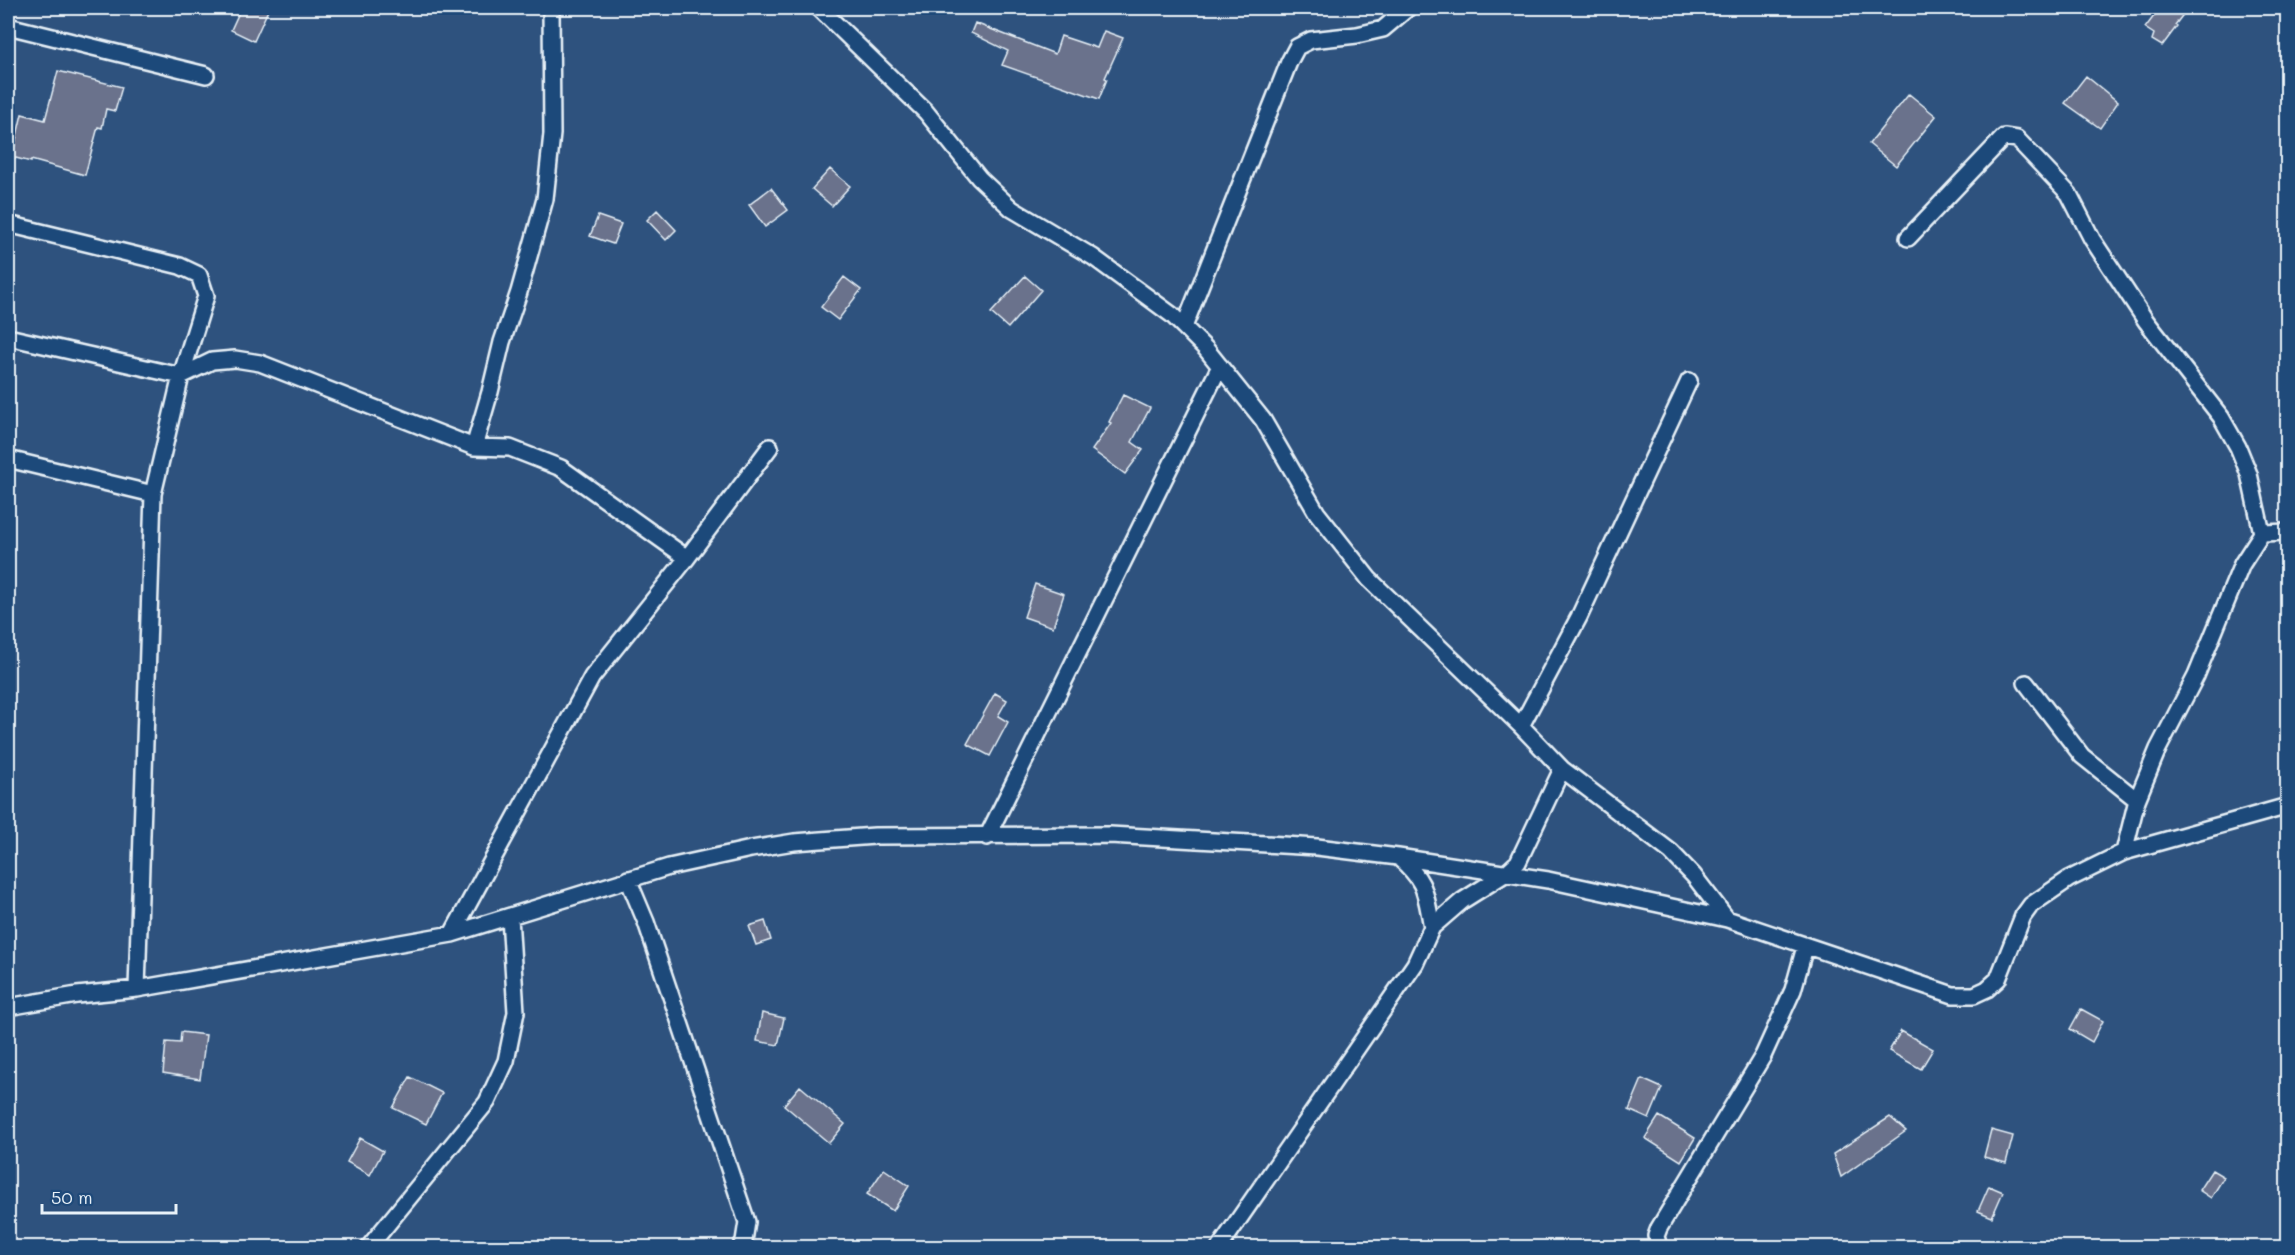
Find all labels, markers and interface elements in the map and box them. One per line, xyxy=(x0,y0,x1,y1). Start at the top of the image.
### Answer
scale bar xyxy=(42,1177,176,1215)
text: 50 m xyxy=(51,1185,93,1209)

